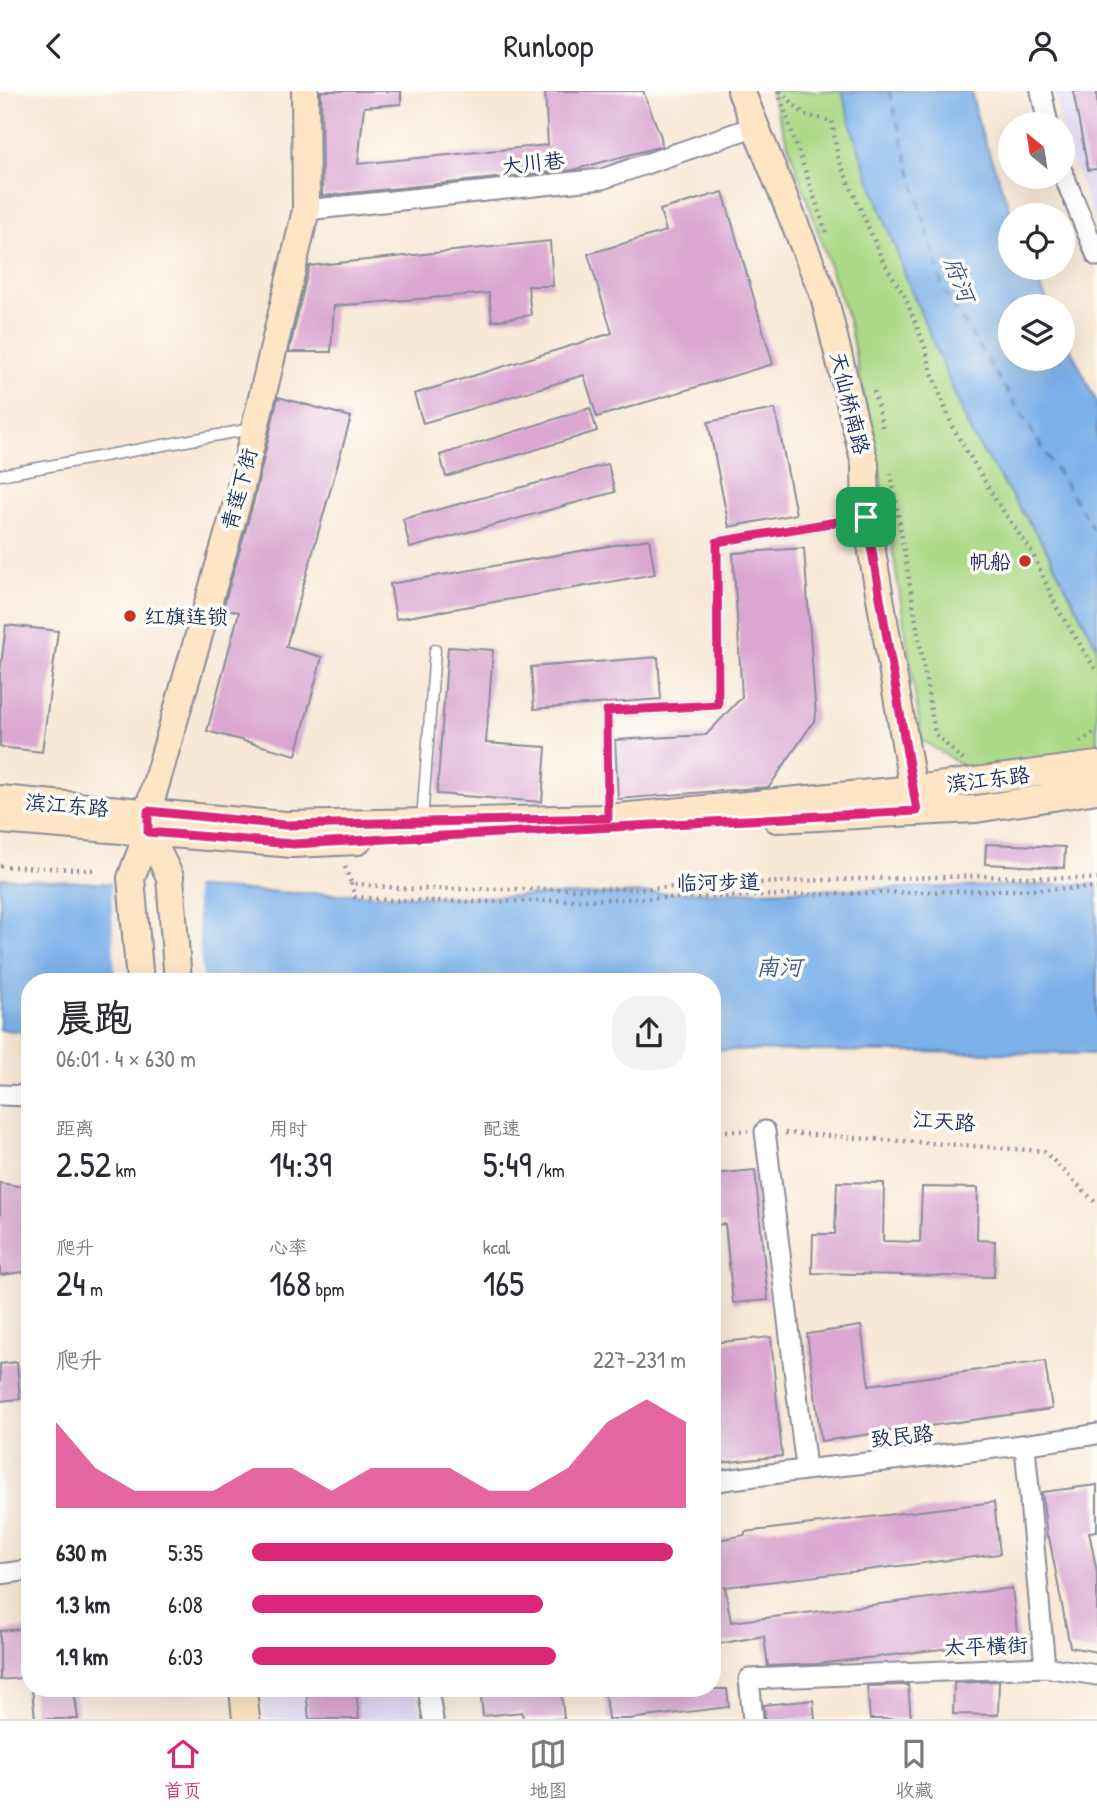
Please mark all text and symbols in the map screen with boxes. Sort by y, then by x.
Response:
text: Runloop [504,24,593,67]
icon: back [35,27,73,65]
icon: person [1024,27,1062,65]
north arrow [998,112,1074,189]
map controls [998,112,1075,371]
street label: 大川巷 [500,145,566,181]
button: locate [998,203,1075,280]
water label: 府河 [937,252,984,310]
button: layers [998,294,1075,371]
street label: 天仙桥南路 [823,349,877,457]
street label: 青莲下街 [214,445,264,533]
pin [836,487,896,547]
icon: arrive [847,498,885,536]
place label: 帆船 [969,547,1011,576]
marker: 帆船 [1017,553,1033,569]
place label: 红旗连锁 [144,602,228,631]
marker: 红旗连锁 [122,608,138,624]
street label: 滨江东路 [945,759,1031,799]
street label: 滨江东路 [24,787,110,823]
street label: 临河步道 [676,867,760,897]
water label: 南河 [756,951,806,982]
text: 晨跑 [56,991,132,1043]
button: share [612,996,686,1070]
text: 06:01 · 4 × 630 m [56,1043,196,1074]
street label: 江天路 [912,1104,976,1138]
text: 距离 [56,1115,94,1141]
text: 用时 [269,1115,307,1141]
text: 配速 [483,1115,521,1141]
text: 2.52 [56,1141,111,1188]
text: 14:39 [269,1141,332,1188]
text: 5:49 [483,1141,532,1188]
text: km [111,1157,136,1183]
text: /km [532,1157,565,1183]
text: 爬升 [56,1234,94,1260]
text: 心率 [269,1234,307,1260]
text: kcal [483,1234,510,1260]
text: 24 [56,1260,86,1307]
text: 168 [269,1260,311,1307]
text: 165 [483,1260,524,1307]
text: m [86,1276,103,1302]
text: bpm [311,1276,344,1302]
text: 爬升 [56,1344,102,1375]
text: 227–231 m [593,1344,686,1375]
street label: 致民路 [869,1418,935,1454]
text: 630 m [56,1537,107,1568]
text: 5:35 [168,1537,203,1568]
text: 1.3 km [56,1589,110,1620]
text: 6:08 [168,1589,203,1620]
street label: 太平横街 [944,1630,1028,1662]
text: 1.9 km [56,1641,108,1672]
text: 6:03 [168,1641,203,1672]
tab: 首页 [164,1735,202,1803]
tab: 地图 [529,1735,567,1803]
tab: 收藏 [895,1735,933,1803]

